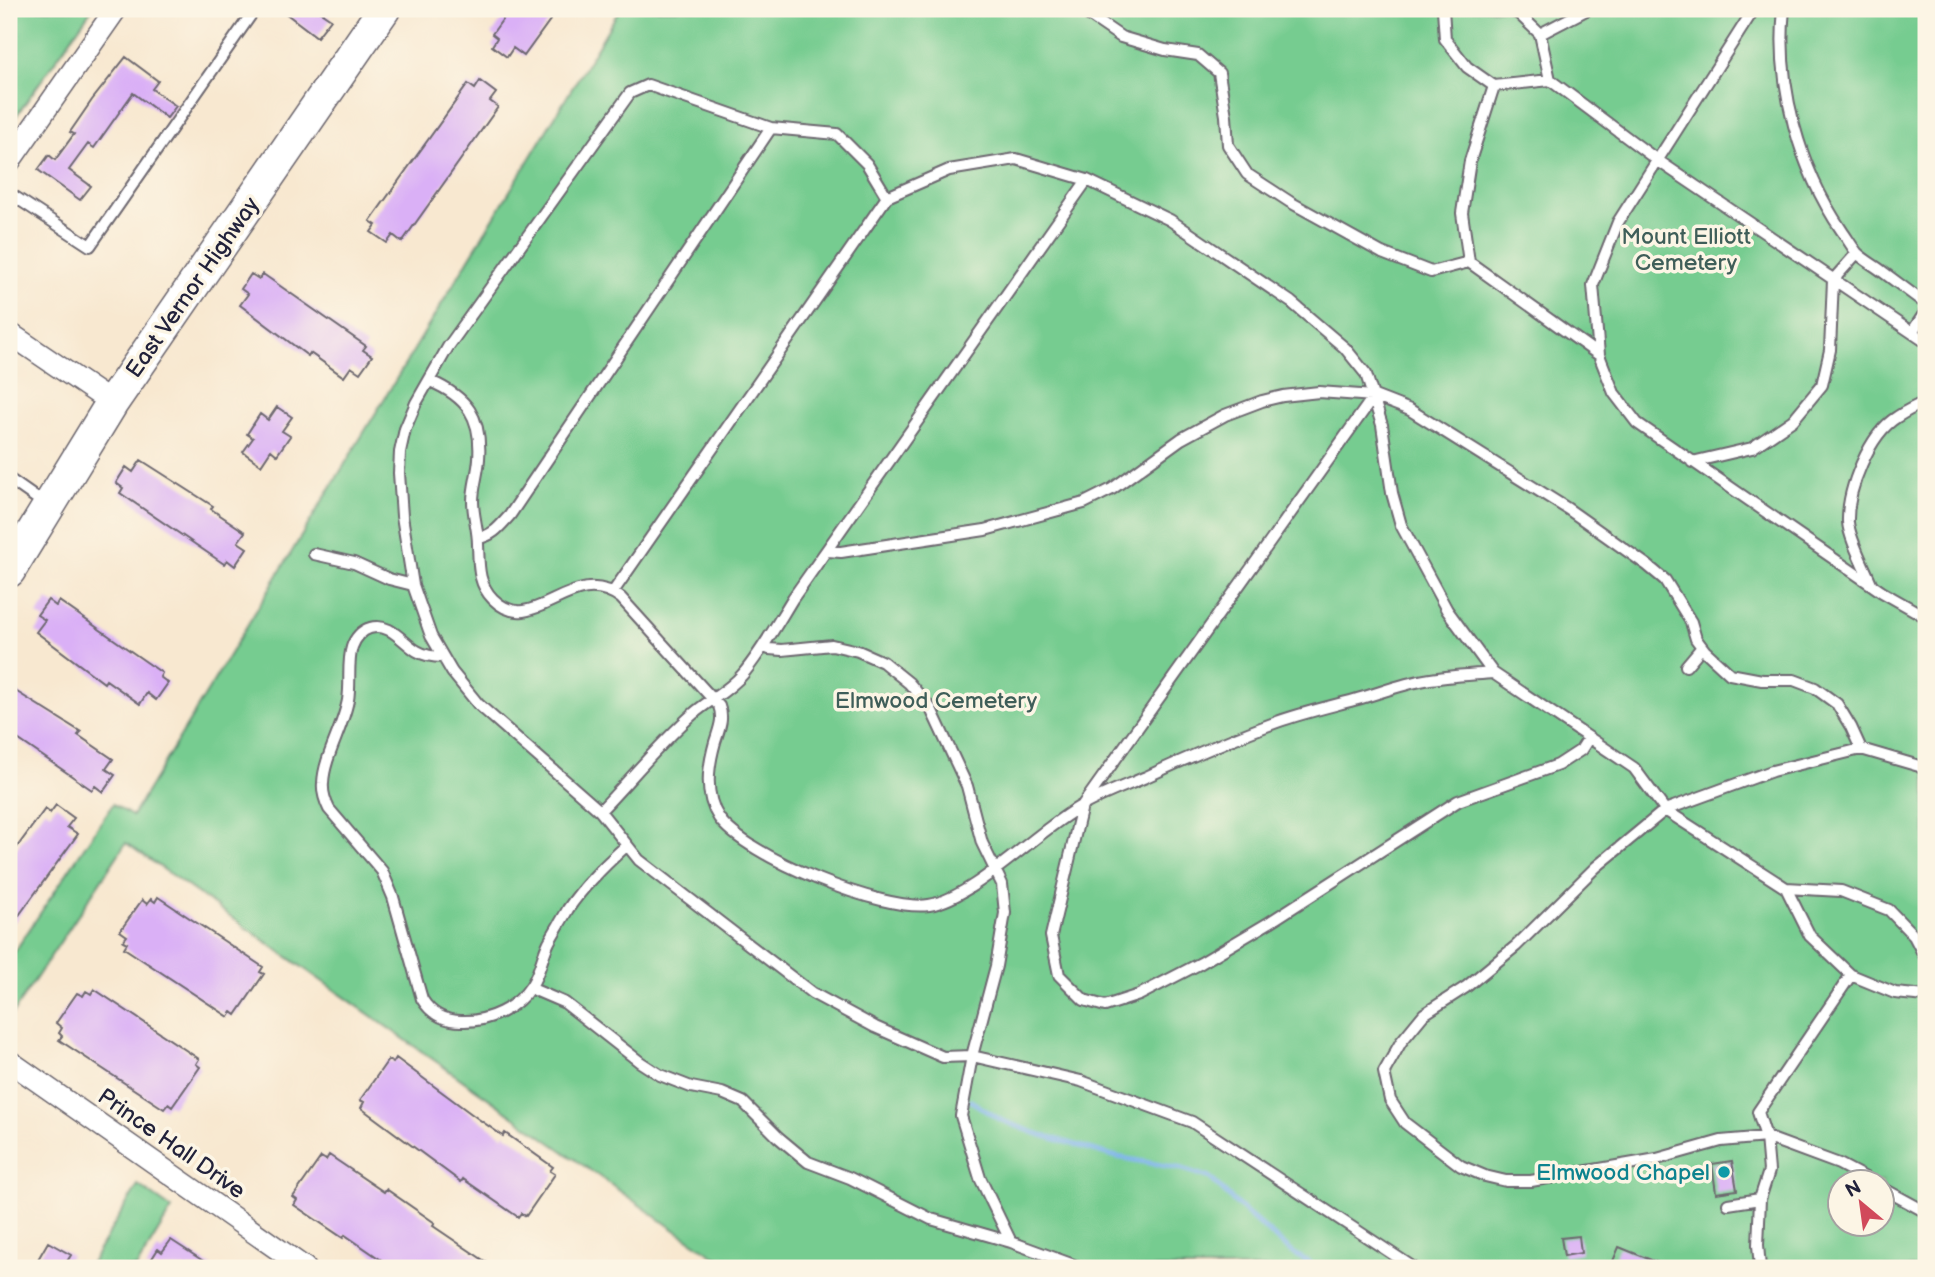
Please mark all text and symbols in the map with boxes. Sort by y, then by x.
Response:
street label: East Vernor Highway [120,192,266,383]
park label: Mount Elliott Cemetery [1621,223,1751,277]
park label: Elmwood Cemetery [835,687,1038,715]
street label: Prince Hall Drive [92,1083,251,1205]
place label: Elmwood Chapel [1536,1159,1710,1187]
marker: Elmwood Chapel [1716,1164,1732,1180]
north arrow [1826,1168,1896,1238]
text: N [1842,1176,1865,1203]

